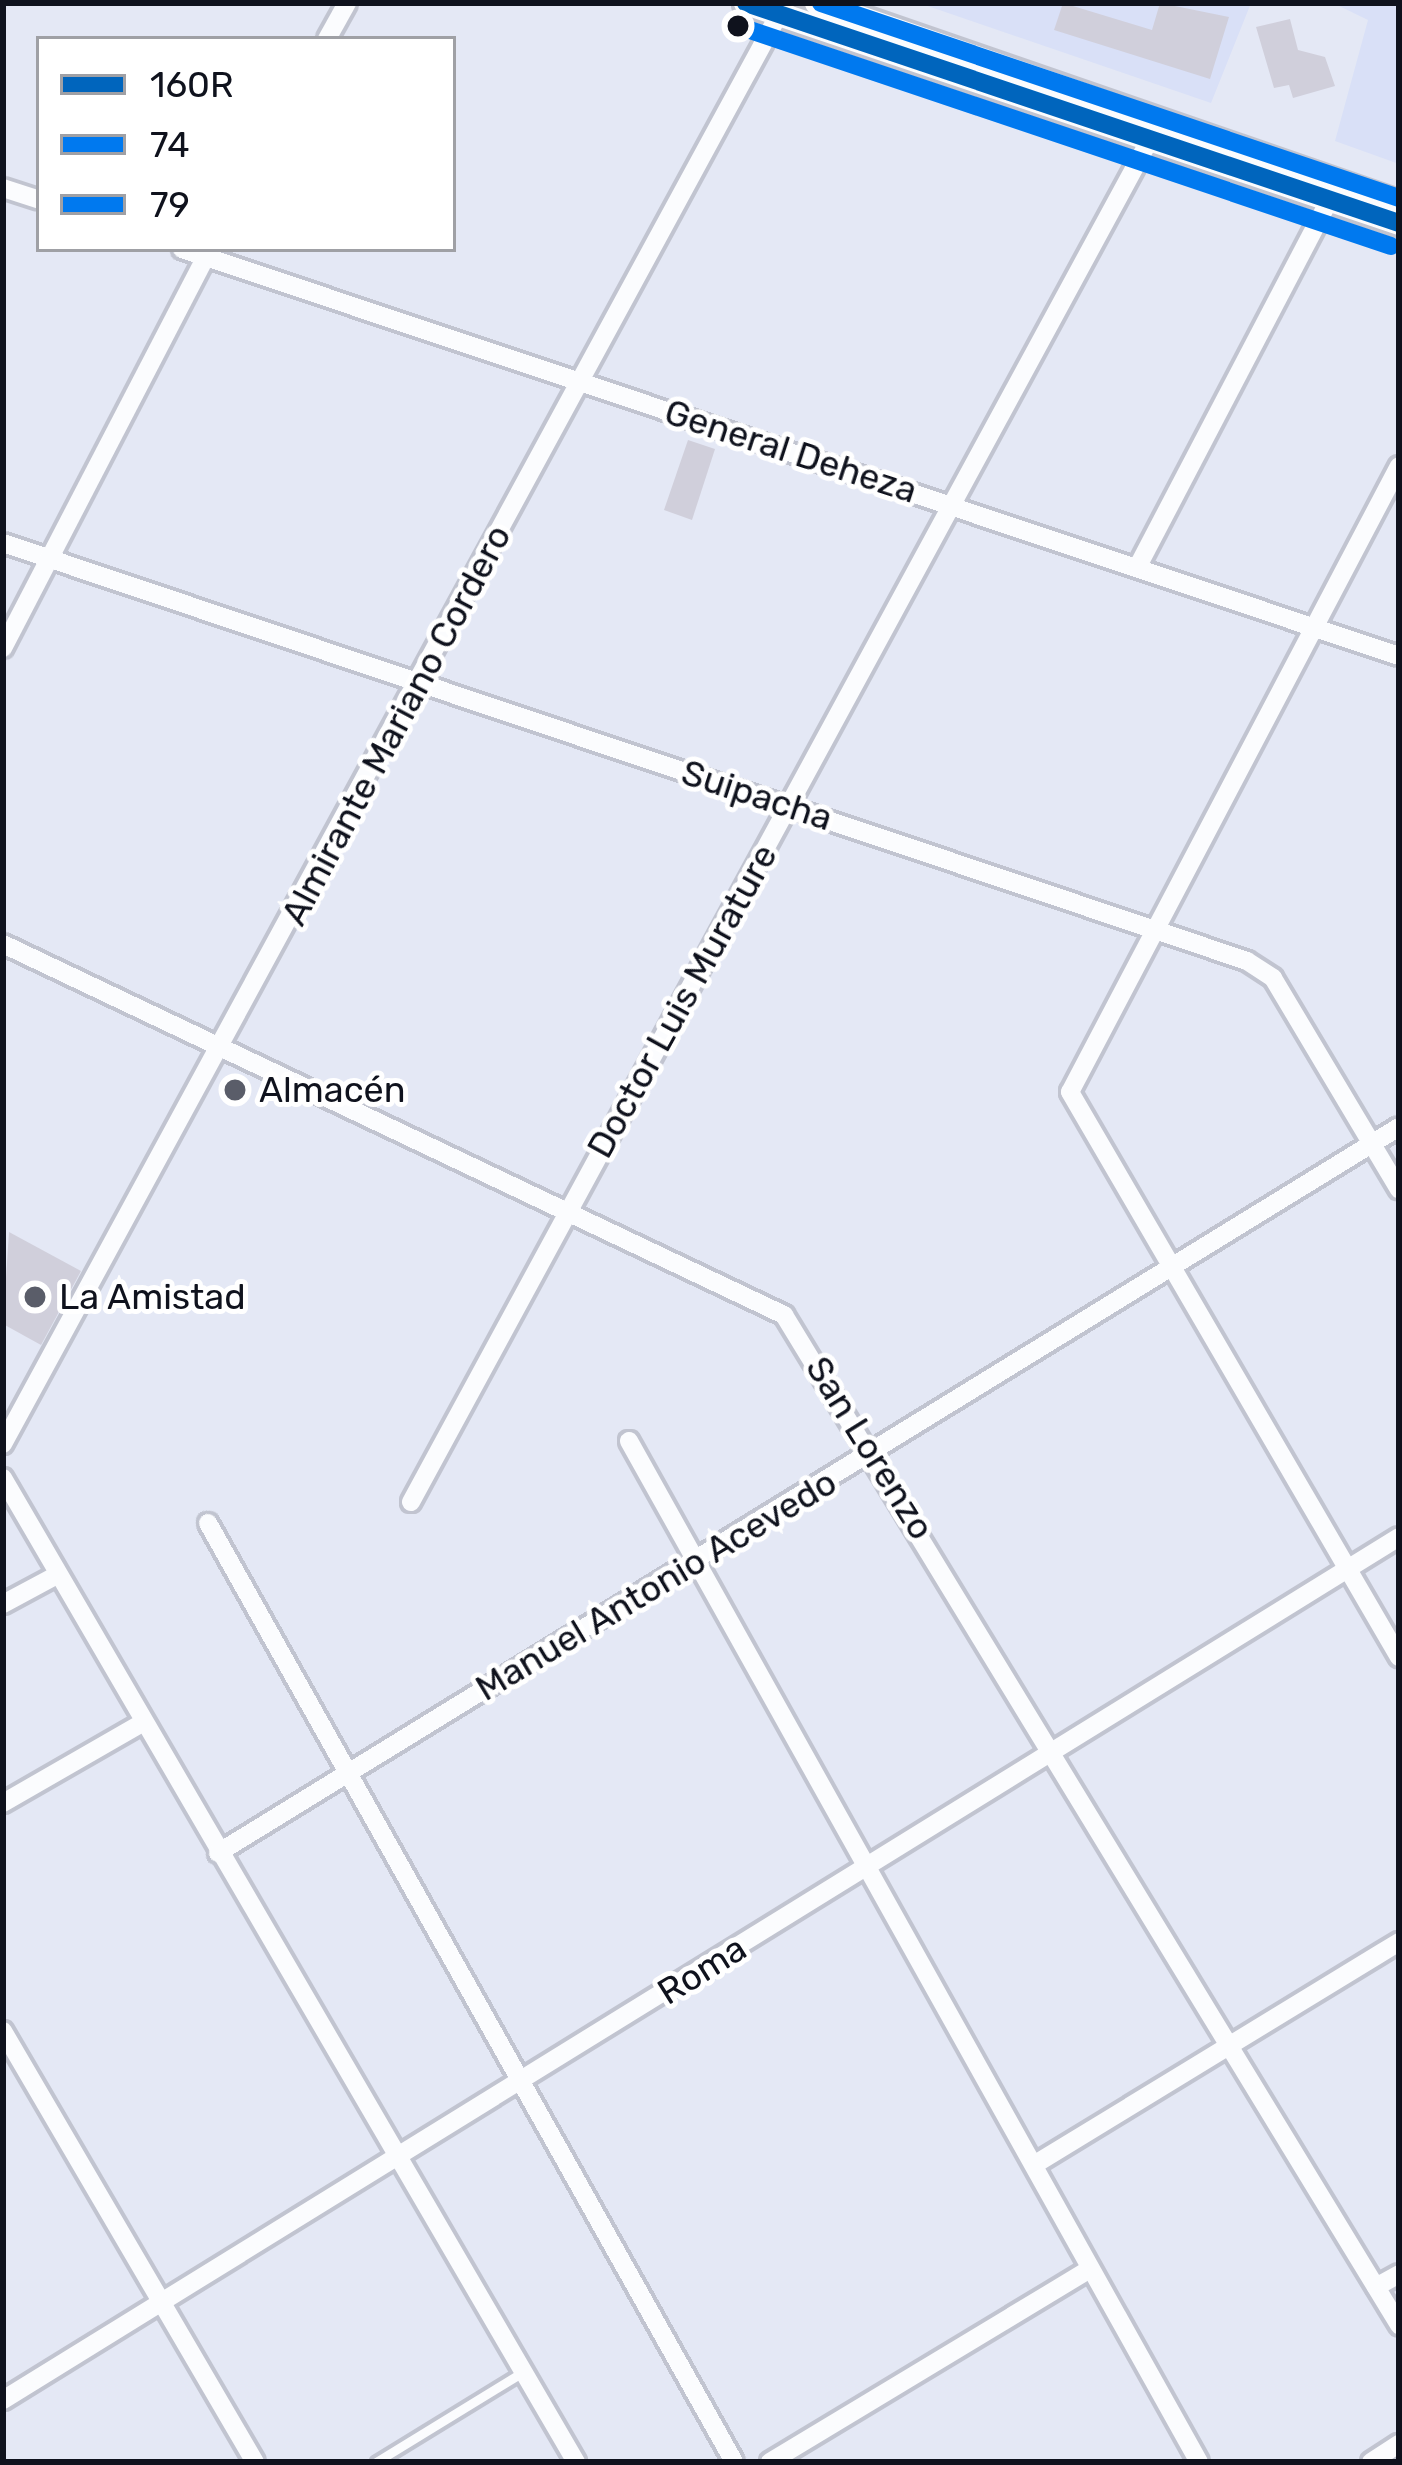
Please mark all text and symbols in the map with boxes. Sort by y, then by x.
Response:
unlabelled marker [727,15,749,37]
legend [36,36,456,252]
text: 160R [150,63,234,106]
text: 74 [150,123,190,166]
text: 79 [150,183,190,226]
street label: General Deheza [659,390,923,512]
street label: Almirante Mariano Cordero [272,518,520,932]
street label: Suipacha [676,750,838,840]
street label: Doctor Luis Murature [578,836,786,1166]
place label: Almacén [259,1068,406,1112]
marker: Almacén [222,1077,248,1103]
place label: La Amistad [59,1275,246,1319]
marker: La Amistad [22,1284,48,1310]
street label: San Lorenzo [797,1349,943,1547]
street label: Manuel Antonio Acevedo [467,1460,845,1710]
street label: Roma [650,1926,754,2014]

